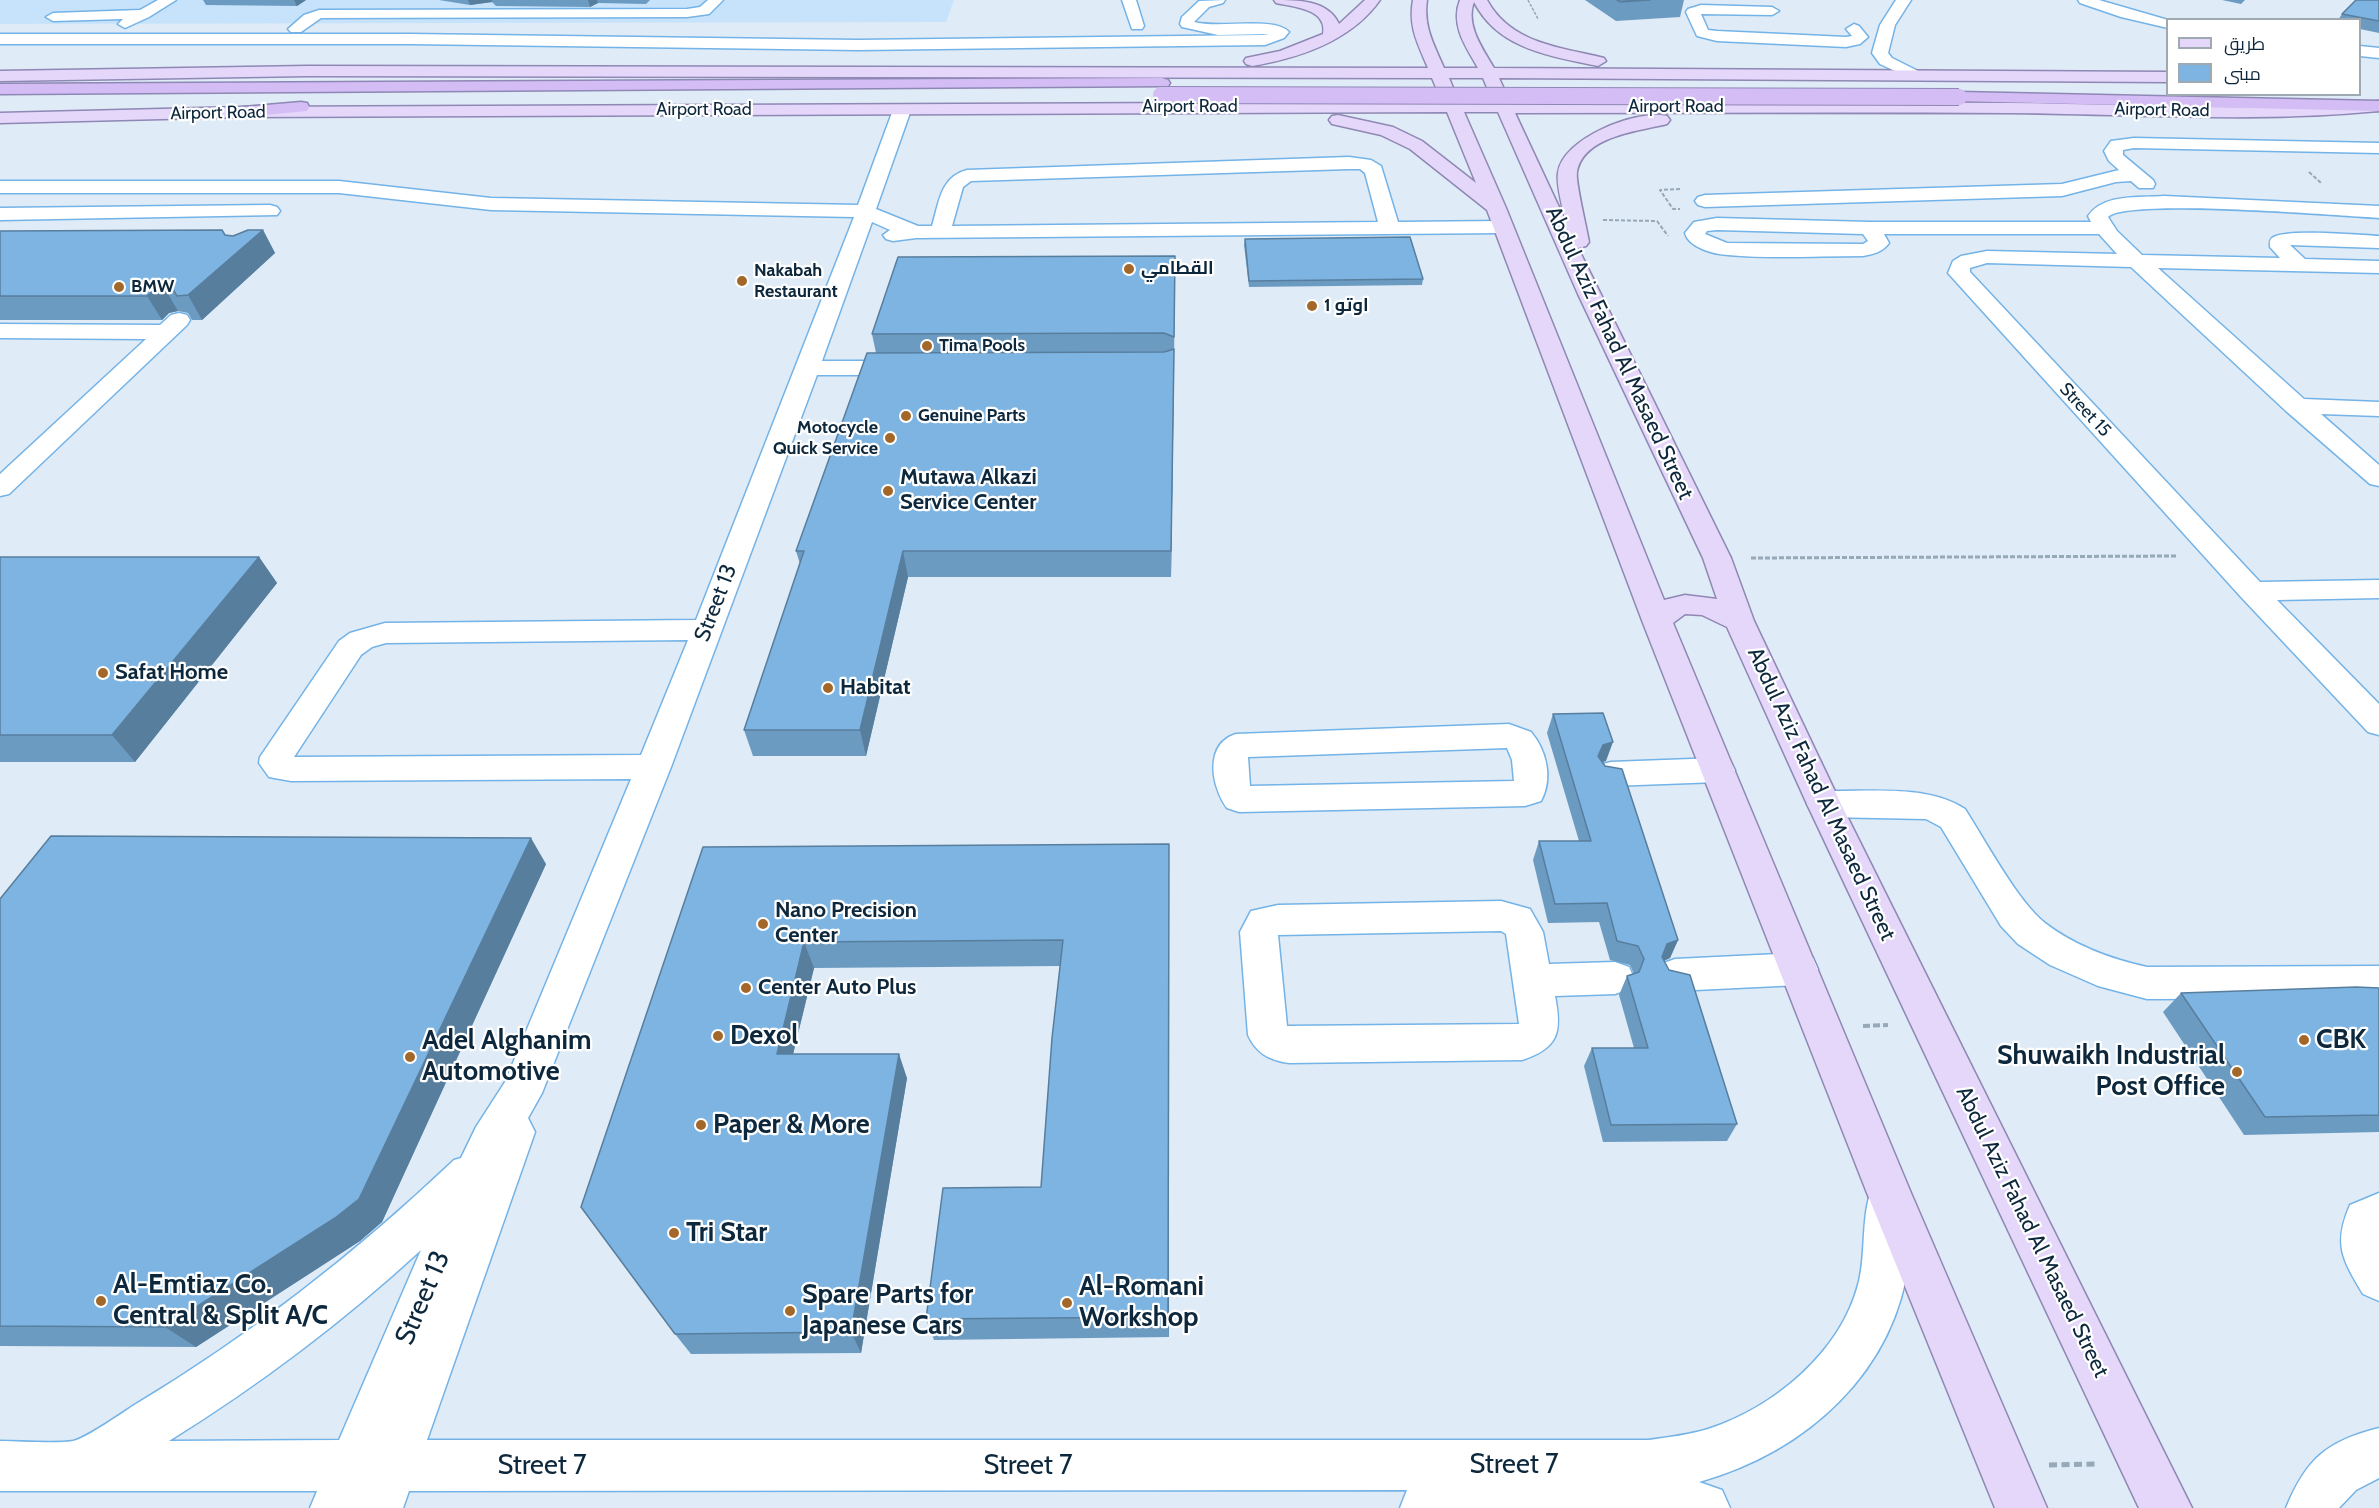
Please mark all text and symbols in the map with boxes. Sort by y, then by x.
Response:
legend [2166,18,2361,96]
text: طريق [2224,33,2265,55]
text: مبنى [2224,63,2261,85]
street label: Airport Road [1142,96,1238,118]
street label: Airport Road [1628,96,1724,118]
street label: Airport Road [2114,98,2210,122]
street label: Airport Road [656,99,752,121]
street label: Airport Road [170,101,266,125]
street label: Abdul Aziz Fahad Al Masaed Street [1539,202,1699,504]
place label: القطامي [1141,258,1214,280]
place label: Nakabah Restaurant [754,260,838,302]
marker: القطامي [1122,262,1136,276]
marker: Nakabah Restaurant [735,274,749,288]
place label: BMW [131,276,174,298]
marker: BMW [112,280,126,294]
place label: اوتو 1 [1324,295,1369,317]
marker: اوتو 1 [1305,299,1319,313]
place label: Tima Pools [939,335,1025,357]
marker: Tima Pools [920,339,934,353]
street label: Street 15 [2055,379,2115,441]
place label: Genuine Parts [918,405,1026,427]
marker: Genuine Parts [899,409,913,423]
place label: Motocycle Quick Service [773,417,878,460]
marker: Motocycle Quick Service [883,431,897,445]
place label: Mutawa Alkazi Service Center [900,465,1037,516]
marker: Mutawa Alkazi Service Center [881,484,895,498]
street label: Street 13 [689,561,743,645]
street label: Abdul Aziz Fahad Al Masaed Street [1741,643,1901,945]
place label: Safat Home [115,660,228,686]
marker: Safat Home [96,666,110,680]
place label: Habitat [840,675,911,701]
marker: Habitat [821,681,835,695]
place label: Nano Precision Center [775,898,917,950]
marker: Nano Precision Center [756,917,770,931]
place label: Center Auto Plus [758,975,916,1001]
marker: Center Auto Plus [739,981,753,995]
place label: Dexol [730,1020,798,1052]
place label: CBK [2316,1024,2366,1056]
place label: Adel Alghanim Automotive [422,1025,591,1088]
marker: Dexol [711,1029,725,1043]
marker: CBK [2297,1033,2311,1047]
place label: Shuwaikh Industrial Post Office [1997,1040,2225,1103]
marker: Adel Alghanim Automotive [403,1050,417,1064]
marker: Shuwaikh Industrial Post Office [2230,1065,2244,1079]
street label: Abdul Aziz Fahad Al Masaed Street [1950,1082,2114,1382]
place label: Paper & More [713,1109,870,1141]
marker: Paper & More [694,1118,708,1132]
place label: Tri Star [686,1217,767,1249]
marker: Tri Star [667,1226,681,1240]
street label: Street 13 [389,1246,457,1350]
place label: Al-Emtiaz Co. Central & Split A/C [113,1269,328,1332]
place label: Al-Romani Workshop [1079,1271,1204,1334]
place label: Spare Parts for Japanese Cars [802,1279,973,1342]
marker: Al-Emtiaz Co. Central & Split A/C [94,1294,108,1308]
marker: Al-Romani Workshop [1060,1296,1074,1310]
marker: Spare Parts for Japanese Cars [783,1304,797,1318]
street label: Street 7 [1469,1449,1559,1481]
street label: Street 7 [497,1450,587,1482]
street label: Street 7 [983,1450,1073,1482]

